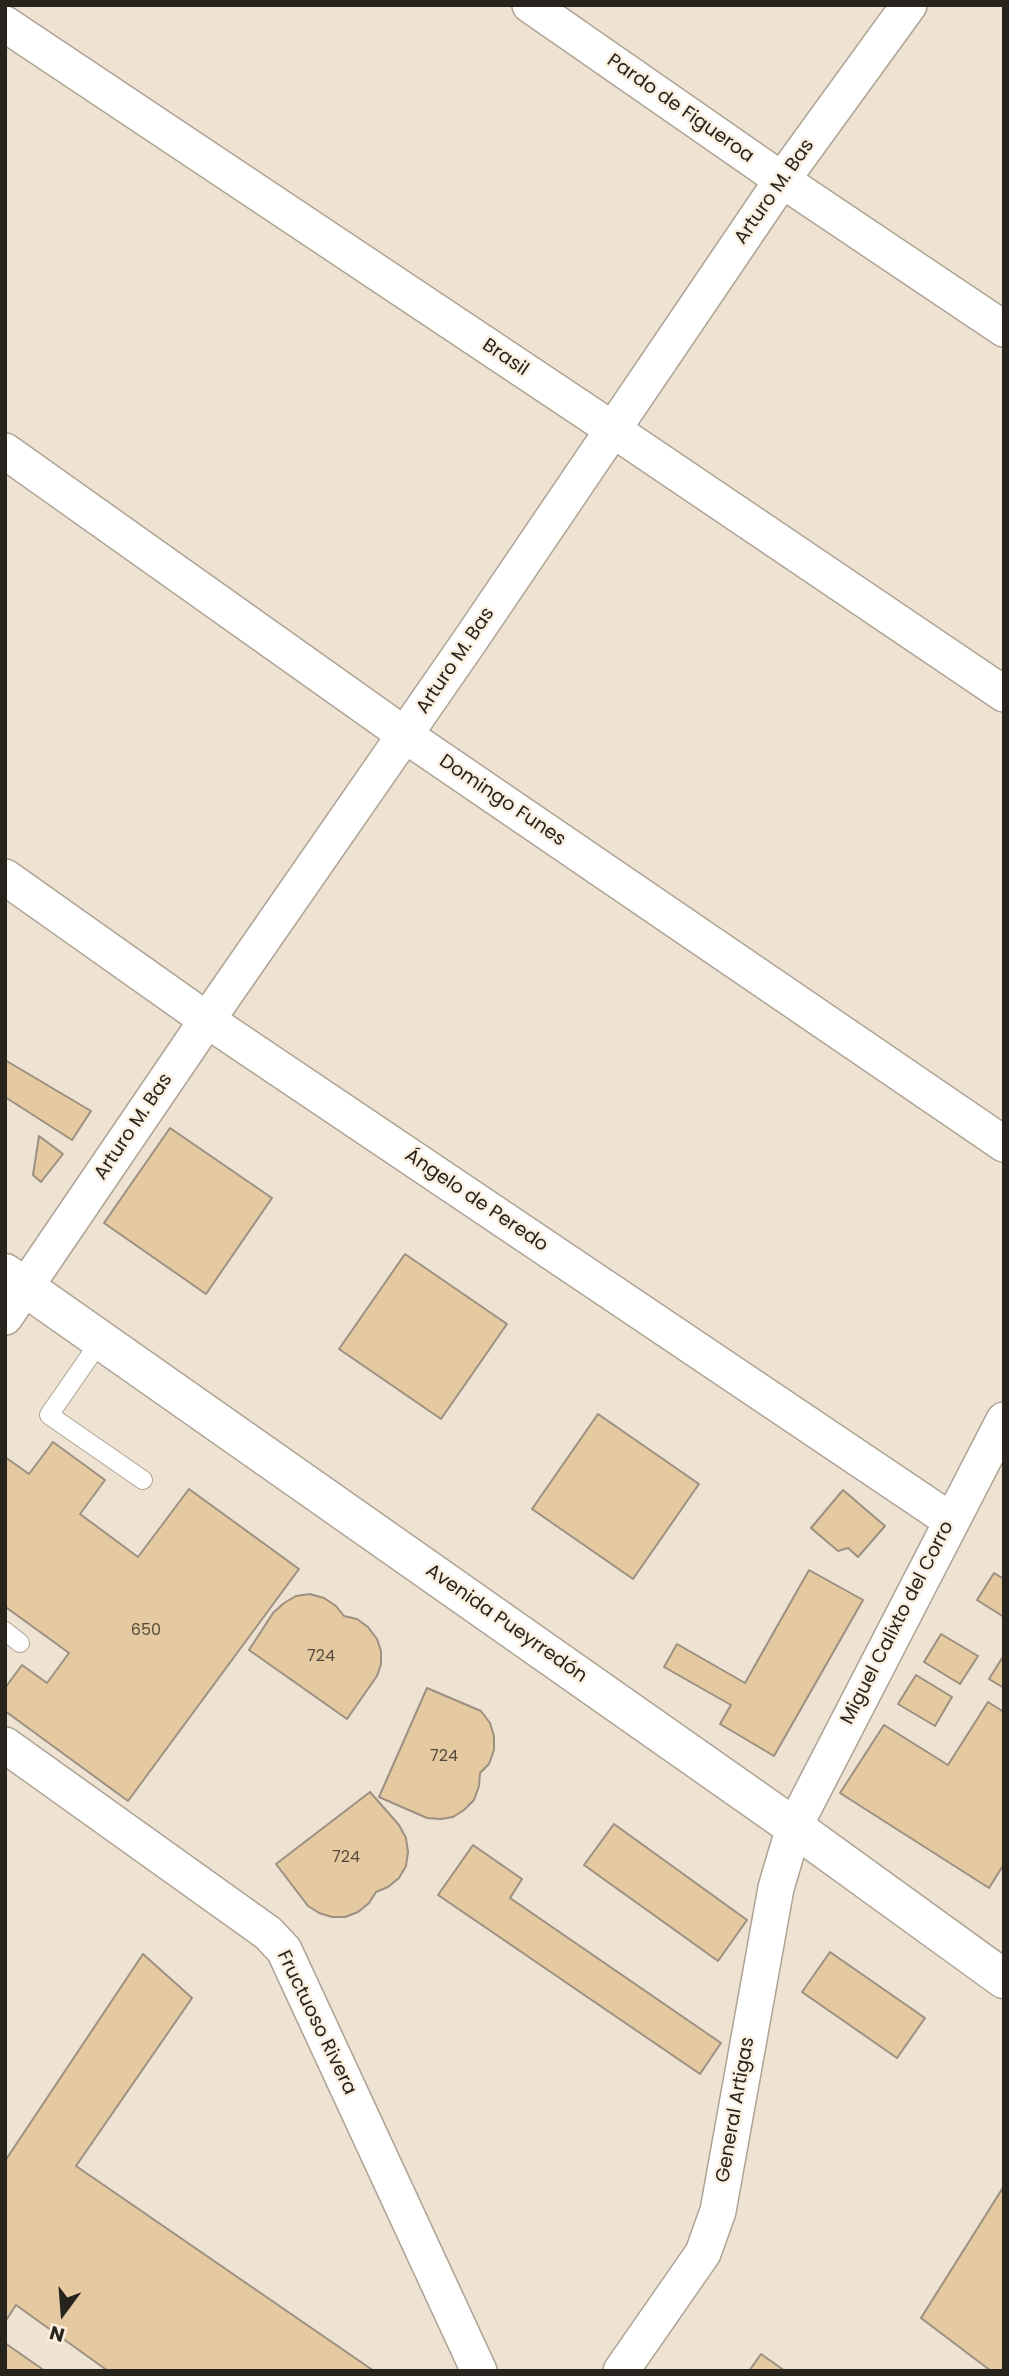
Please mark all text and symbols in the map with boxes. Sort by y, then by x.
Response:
street label: Pardo de Figueroa [602,50,758,168]
street label: Arturo M. Bas [730,135,820,249]
street label: Brasil [478,334,532,382]
street label: Arturo M. Bas [412,604,500,718]
street label: Domingo Funes [434,750,570,852]
street label: Arturo M. Bas [90,1070,178,1184]
street label: Ángelo de Peredo [400,1145,552,1257]
street label: Miguel Calixto del Corro [837,1517,959,1729]
street label: Avenida Pueyrredón [421,1560,591,1688]
house number: 650 [131,1621,161,1641]
house number: 724 [307,1647,335,1667]
house number: 724 [430,1747,458,1767]
house number: 724 [332,1848,360,1868]
street label: Fructuoso Rivera [271,1947,361,2099]
street label: General Artigas [712,2036,760,2184]
north arrow [28,2278,98,2348]
text: N [46,2319,68,2349]

